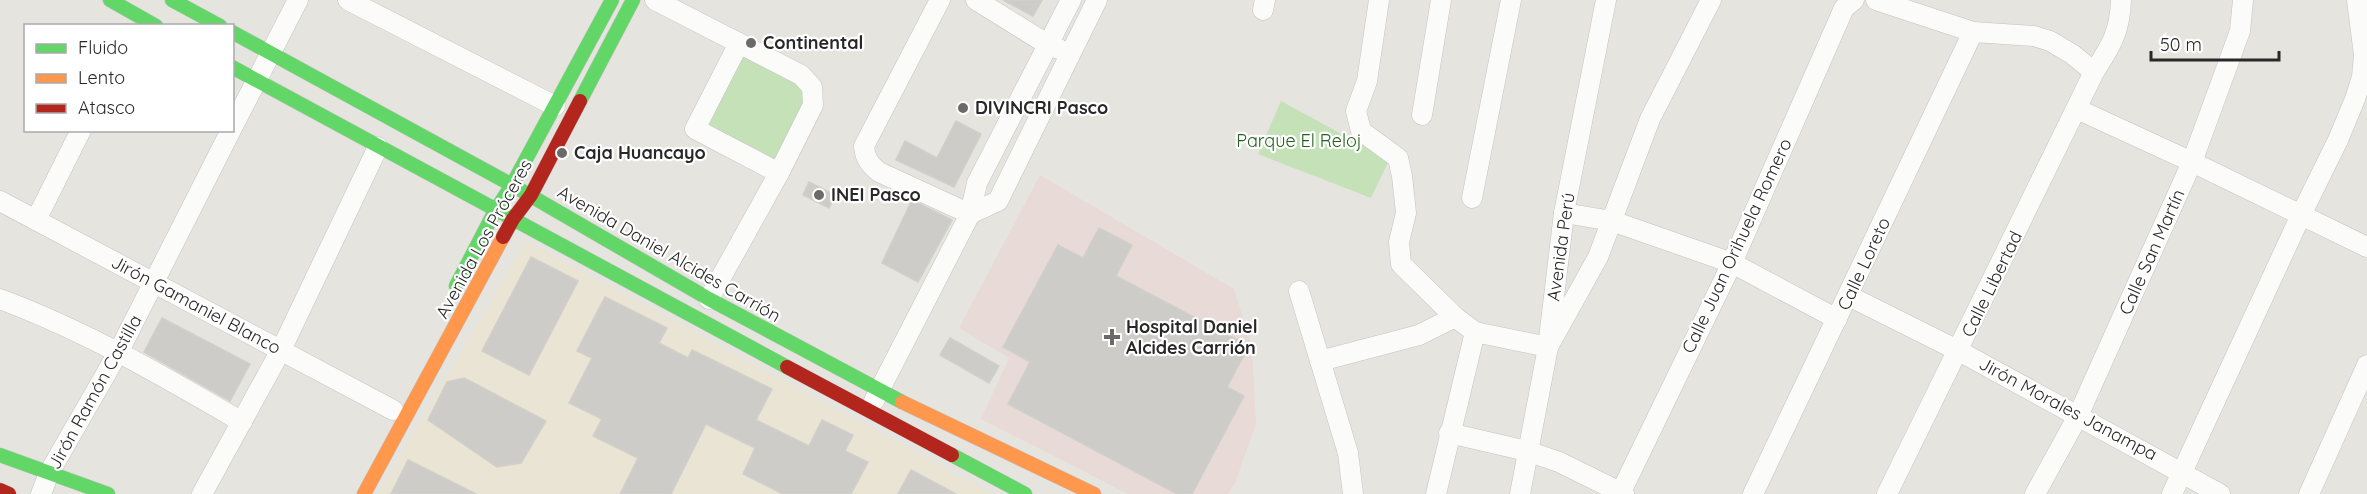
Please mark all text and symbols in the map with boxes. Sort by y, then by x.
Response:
legend [24,24,234,132]
scale bar [2151,24,2278,62]
place label: Continental [763,31,863,54]
text: 50 m [2160,33,2202,56]
text: Fluido [78,36,128,59]
marker: Continental [744,36,758,50]
text: Lento [78,66,125,89]
text: Atasco [78,96,135,119]
place label: DIVINCRI Pasco [975,96,1108,119]
marker: DIVINCRI Pasco [956,101,970,115]
park label: Parque El Reloj [1236,129,1362,152]
street label: Calle Juan Orihuela Romero [1677,135,1797,357]
place label: Caja Huancayo [574,141,706,164]
marker: Caja Huancayo [555,146,569,160]
street label: Avenida Los Próceres [430,155,537,322]
street label: Avenida Daniel Alcides Carrión [554,180,785,327]
place label: INEI Pasco [831,183,921,206]
street label: Calle San Martín [2114,185,2190,318]
marker: INEI Pasco [812,188,826,202]
street label: Avenida Perú [1541,191,1580,303]
street label: Calle Loreto [1832,214,1895,314]
street label: Calle Libertad [1956,227,2027,341]
street label: Jirón Gamaniel Blanco [107,250,285,359]
street label: Jirón Ramón Castilla [43,310,147,473]
place label: Hospital Daniel Alcides Carrión [1126,315,1258,359]
marker: Hospital Daniel Alcides Carrión [1103,328,1121,346]
street label: Jirón Morales Janampa [1975,352,2161,465]

